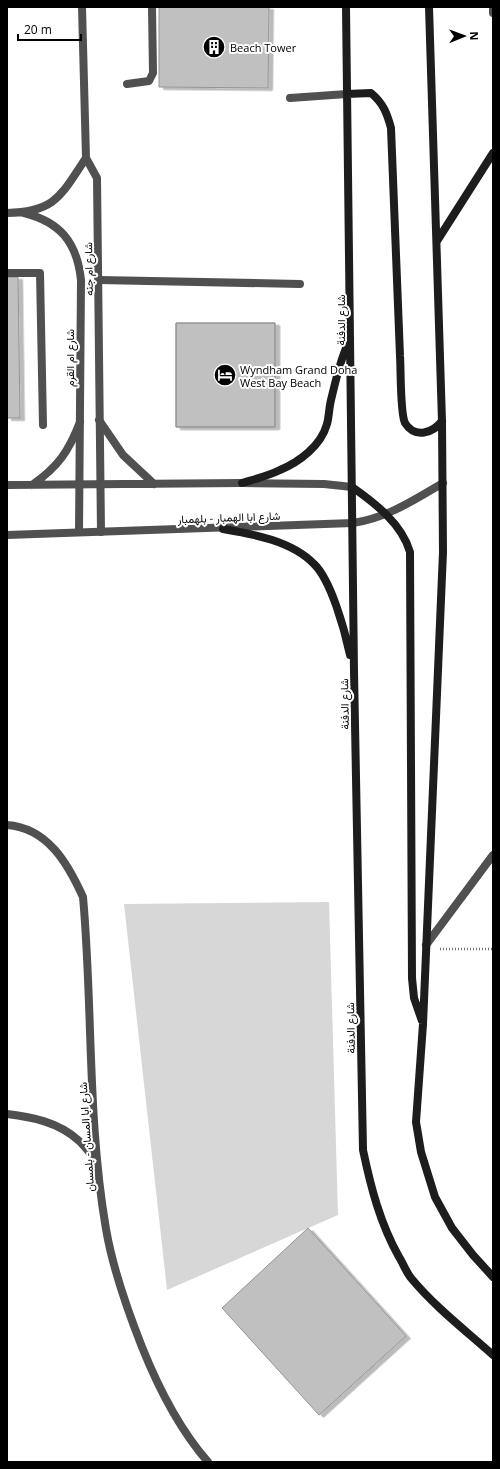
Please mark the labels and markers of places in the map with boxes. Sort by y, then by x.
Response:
building icon: Beach Tower [201,34,227,60]
place label: Beach Tower [230,40,297,55]
hotel icon: Wyndham Grand Doha West Bay Beach [212,362,238,388]
place label: Wyndham Grand Doha West Bay Beach [240,362,357,390]

